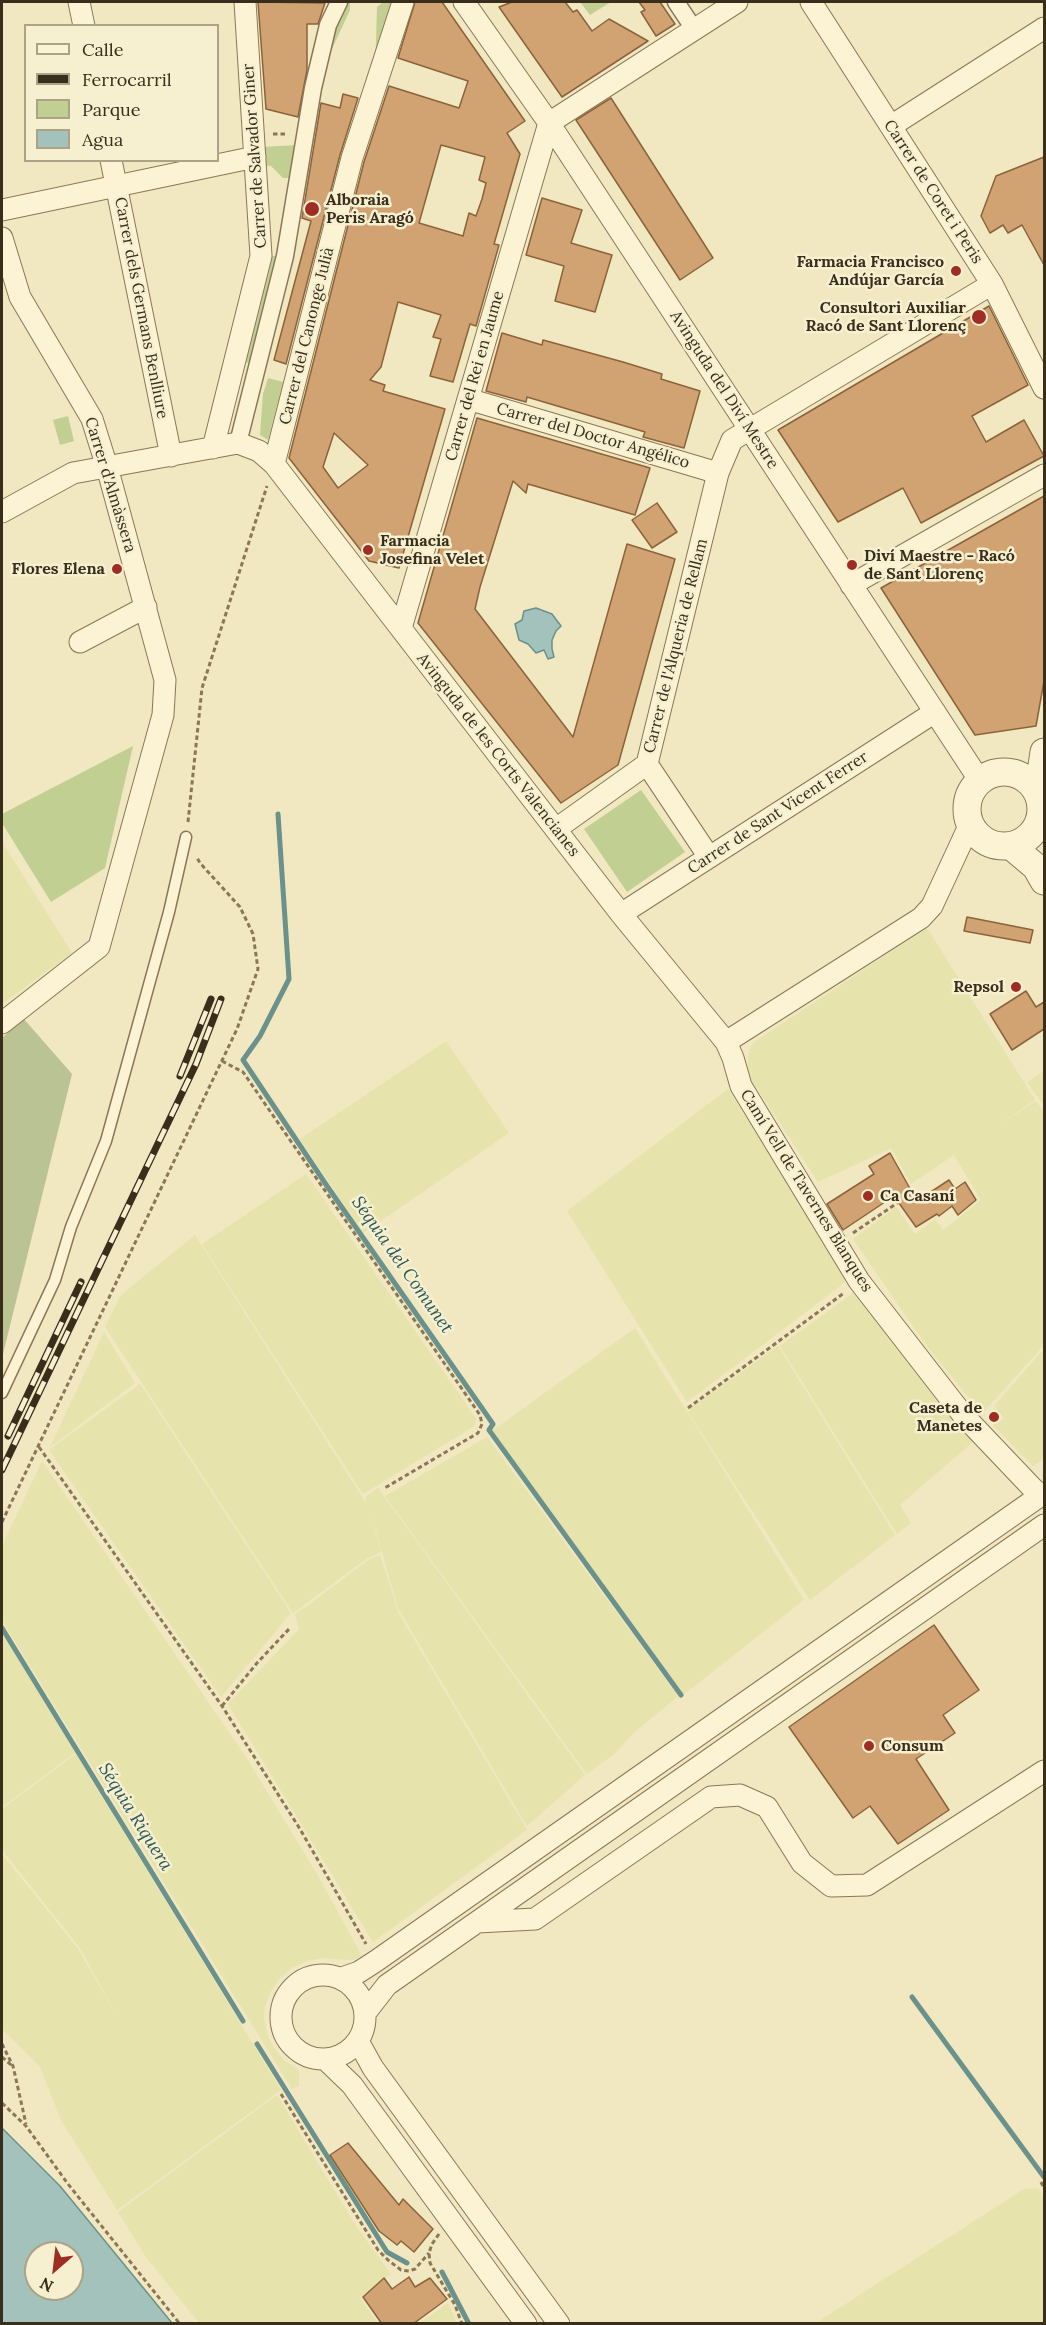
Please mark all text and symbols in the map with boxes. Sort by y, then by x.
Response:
legend [24,24,219,162]
text: Calle [82,38,123,61]
street label: Carrer de Salvador Giner [239,63,271,249]
text: Ferrocarril [82,68,172,91]
text: Parque [82,98,141,121]
street label: Carrer de Coret i Peris [879,117,987,267]
text: Agua [82,128,123,151]
place label: Alboraia Peris Aragó [326,190,414,228]
street label: Carrer dels Germans Benlliure [110,196,172,420]
marker: Alboraia Peris Aragó [303,200,321,218]
street label: Carrer del Canonge Julià [276,245,338,427]
place label: Farmacia Francisco Andújar García [797,252,944,290]
marker: Farmacia Francisco Andújar García [949,264,963,278]
street label: Carrer del Rei en Jaume [442,289,508,463]
place label: Consultori Auxiliar Racó de Sant Llorenç [805,298,966,336]
street label: Avinguda del Diví Mestre [666,307,782,473]
marker: Consultori Auxiliar Racó de Sant Llorenç [970,308,988,326]
street label: Carrer del Doctor Angélico [494,399,692,473]
street label: Carrer d'Almàssera [80,415,140,555]
place label: Farmacia Josefina Velet [380,531,485,569]
street label: Carrer de l'Alqueria de Rellam [640,537,712,755]
marker: Farmacia Josefina Velet [361,543,375,557]
place label: Diví Maestre - Racó de Sant Llorenç [864,546,1015,584]
marker: Diví Maestre - Racó de Sant Llorenç [845,558,859,572]
place label: Flores Elena [11,559,105,579]
marker: Flores Elena [110,562,124,576]
street label: Avinguda de les Corts Valencianes [413,649,583,861]
street label: Carrer de Sant Vicent Ferrer [684,747,872,879]
place label: Repsol [953,977,1004,997]
marker: Repsol [1009,980,1023,994]
street label: Camí Vell de Tavernes Blanques [736,1086,876,1296]
place label: Ca Casaní [880,1186,955,1206]
marker: Ca Casaní [861,1189,875,1203]
water label: Séquia del Comunet [347,1192,457,1338]
place label: Caseta de Manetes [909,1398,982,1436]
marker: Caseta de Manetes [987,1410,1001,1424]
place label: Consum [881,1736,944,1756]
marker: Consum [862,1739,876,1753]
water label: Séquia Riquera [93,1759,177,1875]
north arrow [24,2241,84,2301]
text: N [36,2273,57,2297]

